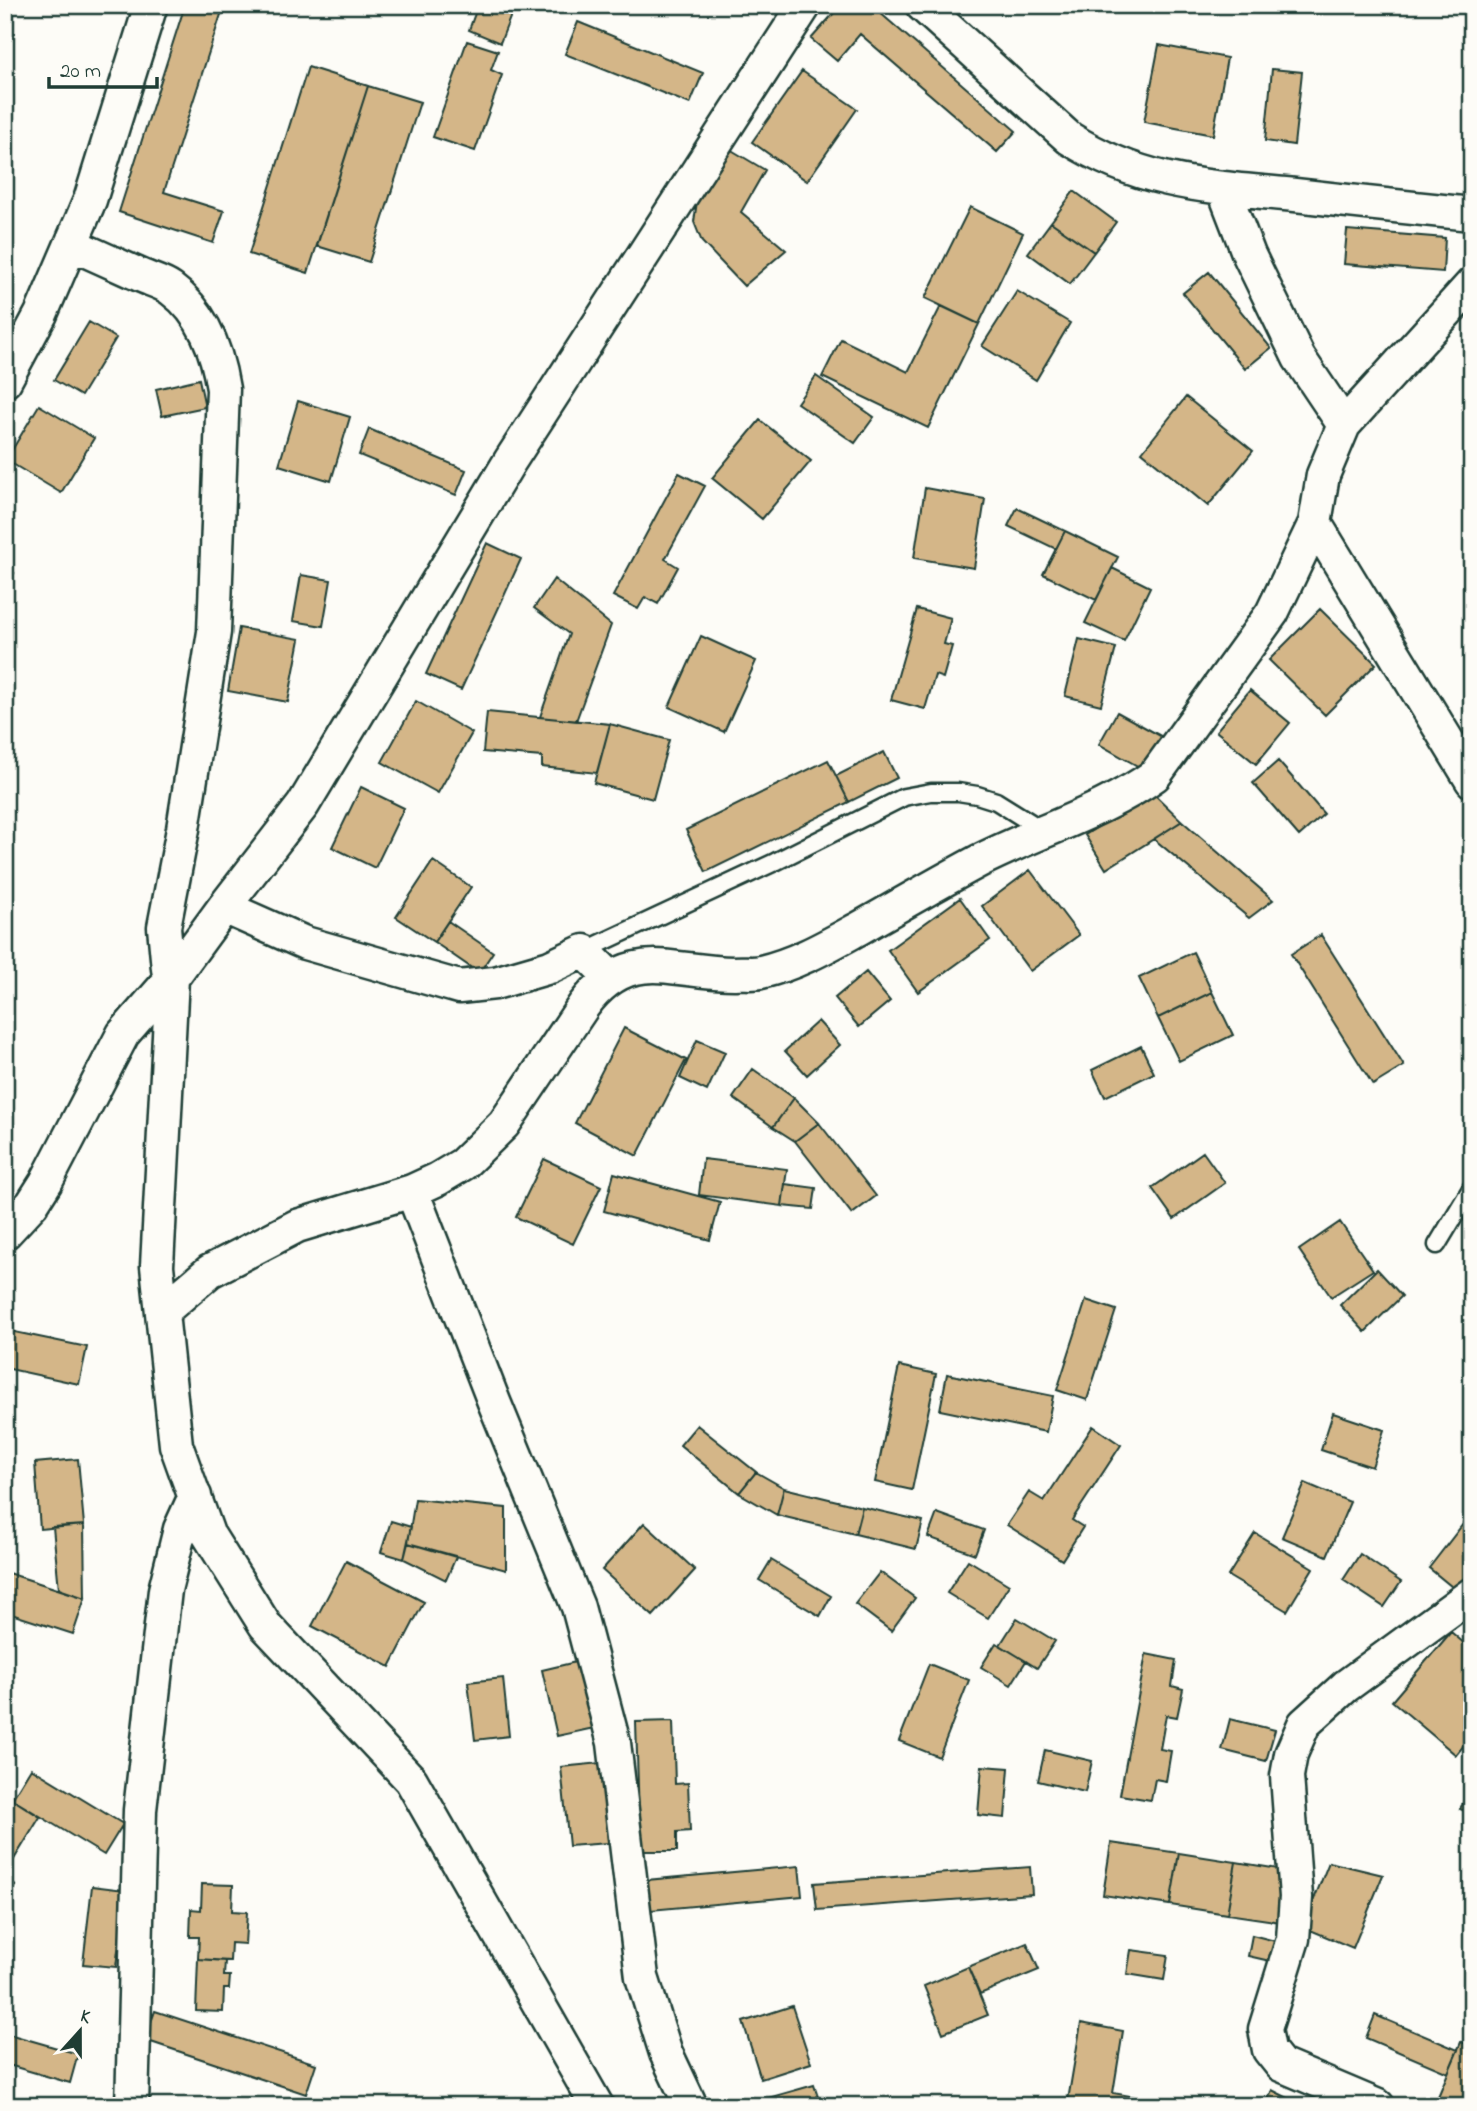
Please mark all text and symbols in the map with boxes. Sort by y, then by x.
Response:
scale bar [49,46,158,90]
text: 20 m [60,57,101,87]
north arrow [46,1996,116,2066]
text: K [76,2003,95,2032]

